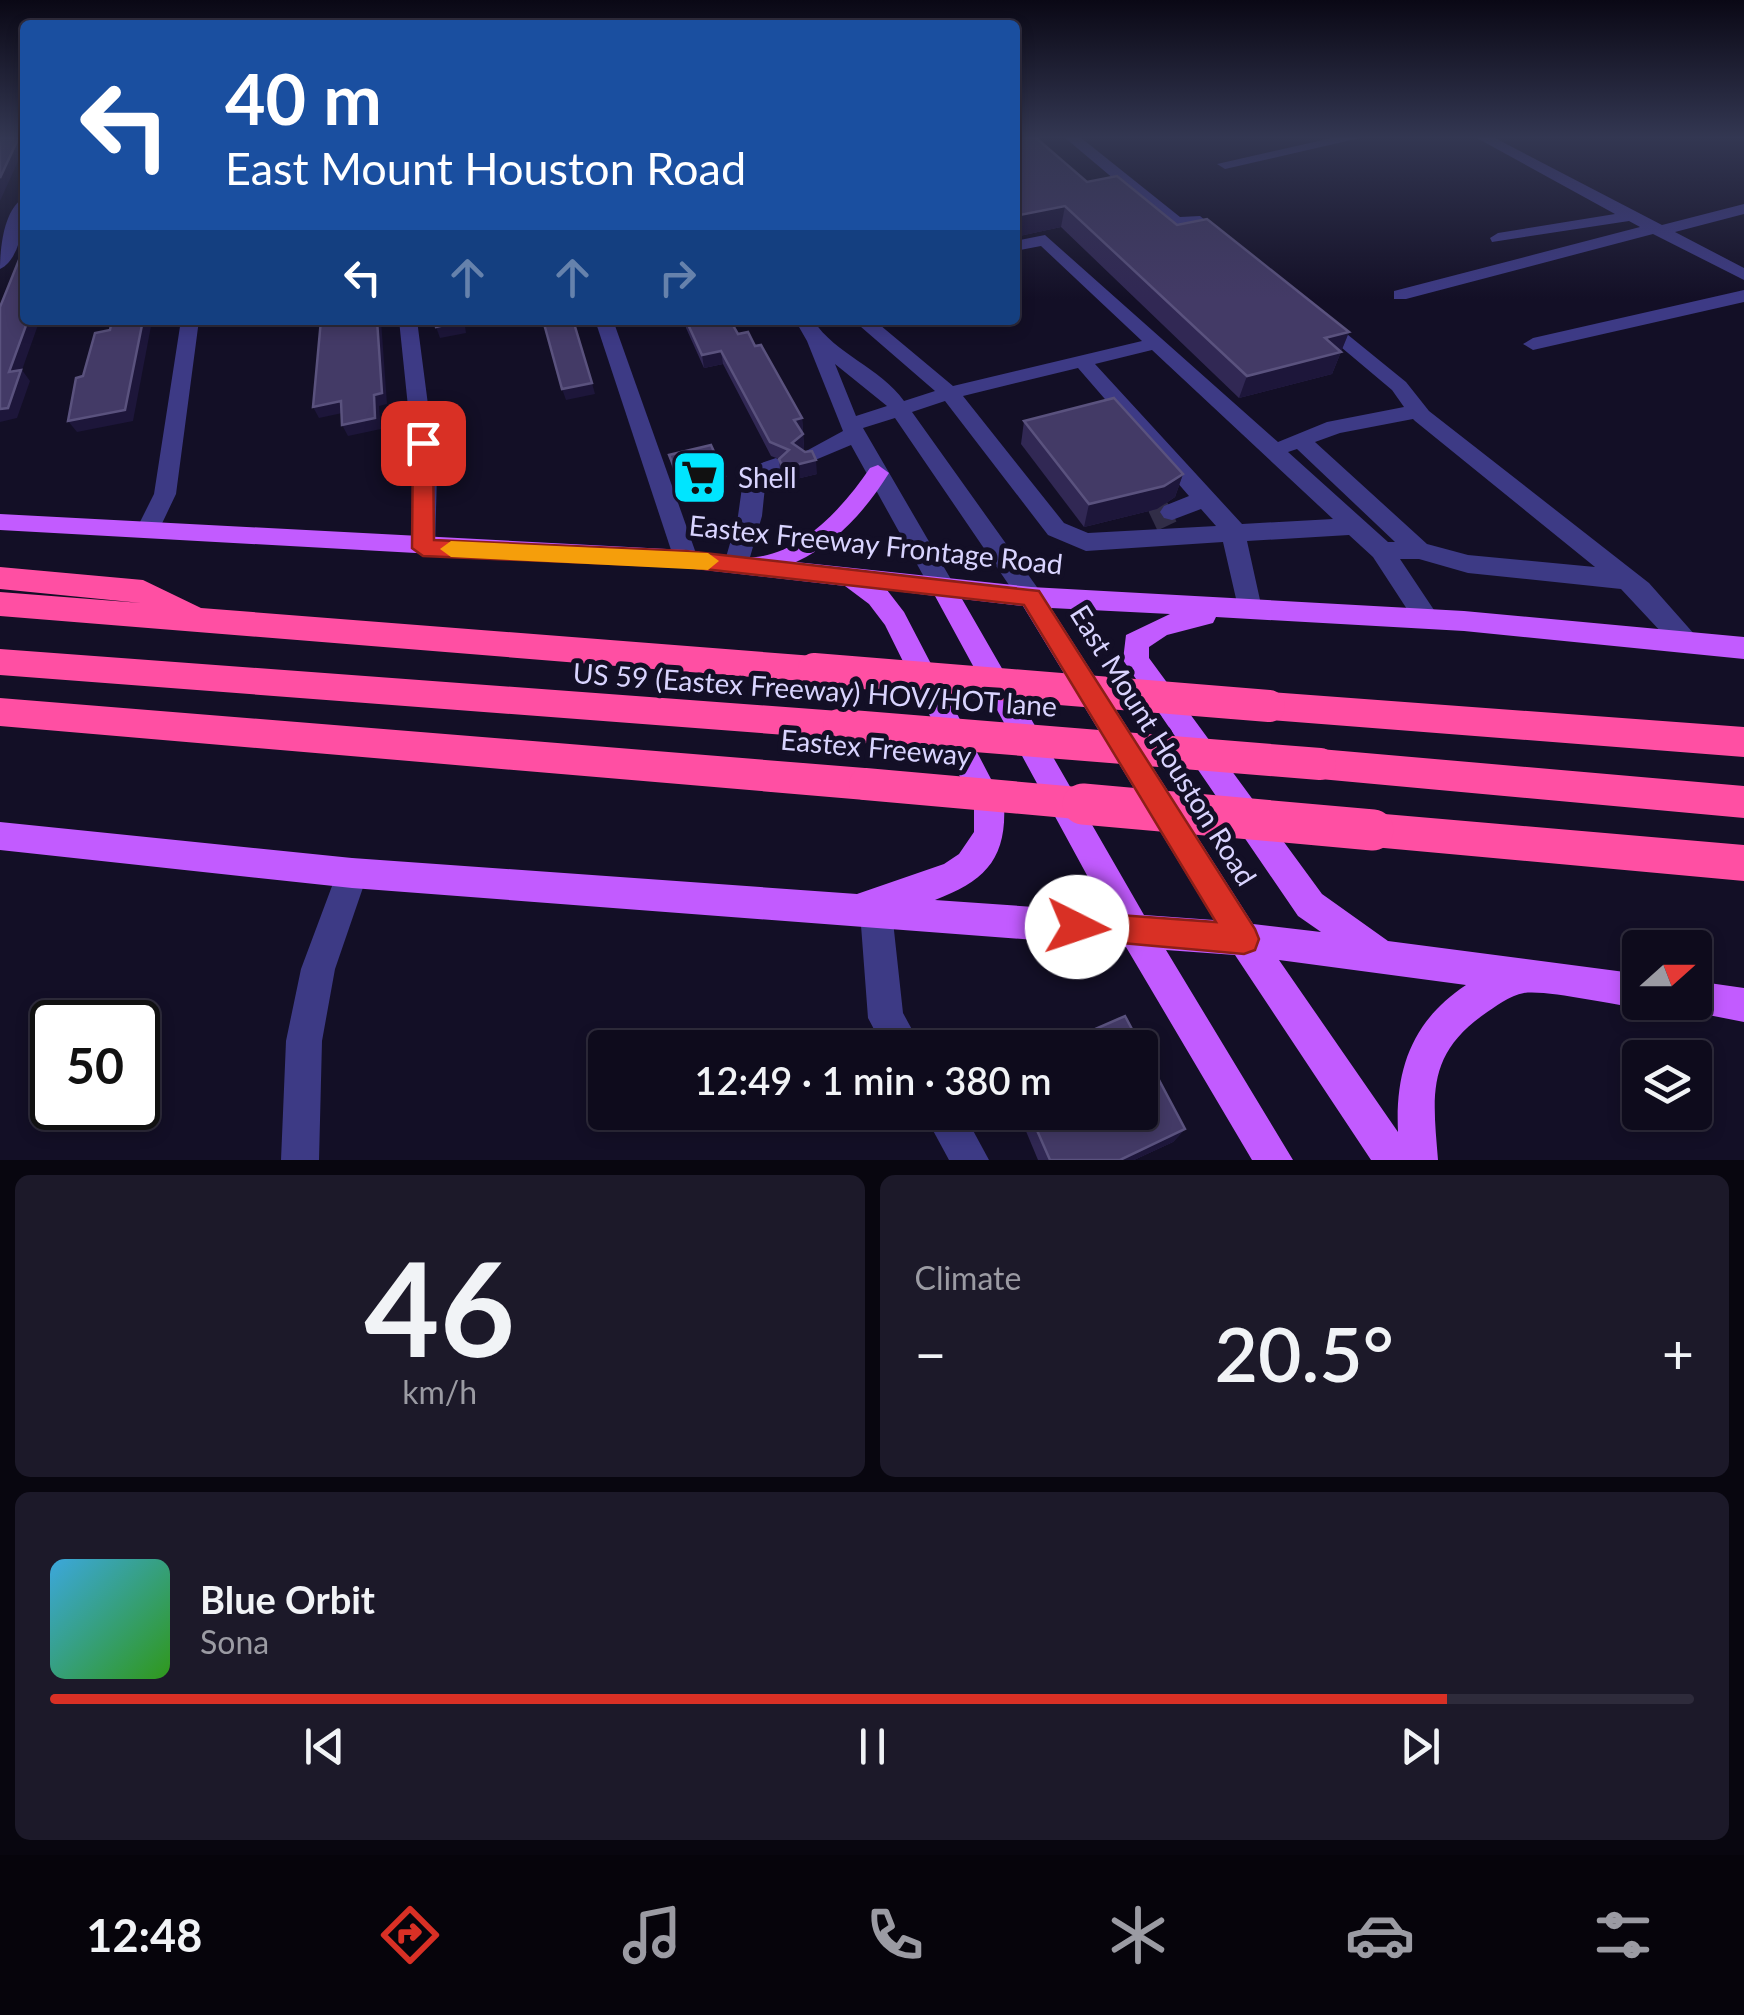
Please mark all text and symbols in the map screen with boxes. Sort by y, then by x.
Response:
text: 40 m [225,56,382,140]
icon: left [60,60,190,190]
text: East Mount Houston Road [225,141,746,195]
icon: left [335,250,390,305]
icon: ahead [440,250,495,305]
icon: ahead [545,250,600,305]
icon: right [650,250,705,305]
pin [381,401,466,486]
icon: arrive [396,416,451,471]
supermarket icon: Shell [669,447,729,507]
place label: Shell [738,460,797,494]
street label: Eastex Freeway Frontage Road [687,507,1065,581]
street label: East Mount Houston Road [1064,599,1264,891]
street label: US 59 (Eastex Freeway) HOV/HOT lane [572,655,1058,723]
street label: Eastex Freeway [779,722,973,772]
position arrow [1025,875,1129,979]
north arrow [1622,930,1712,1020]
map controls [1622,930,1712,1130]
speed limit sign: 50 [30,1000,160,1130]
button: layers [1622,1040,1712,1130]
text: 12:49 · 1 min · 380 m [695,1057,1051,1103]
text: 46 [364,1229,515,1385]
text: Climate [915,1258,1021,1297]
text: 20.5° [1215,1308,1394,1398]
text: − [915,1320,946,1386]
text: + [1662,1320,1694,1386]
text: km/h [402,1372,477,1411]
text: Blue Orbit [200,1576,375,1622]
text: Sona [200,1622,269,1661]
icon: previous [297,1719,352,1774]
icon: pause [845,1719,900,1774]
icon: next [1393,1719,1448,1774]
icon: directions [375,1900,445,1970]
icon: music [617,1900,687,1970]
icon: phone [860,1900,930,1970]
icon: climate [1103,1900,1173,1970]
icon: car [1345,1900,1415,1970]
icon: filters [1588,1900,1658,1970]
text: 12:48 [86,1908,202,1962]

